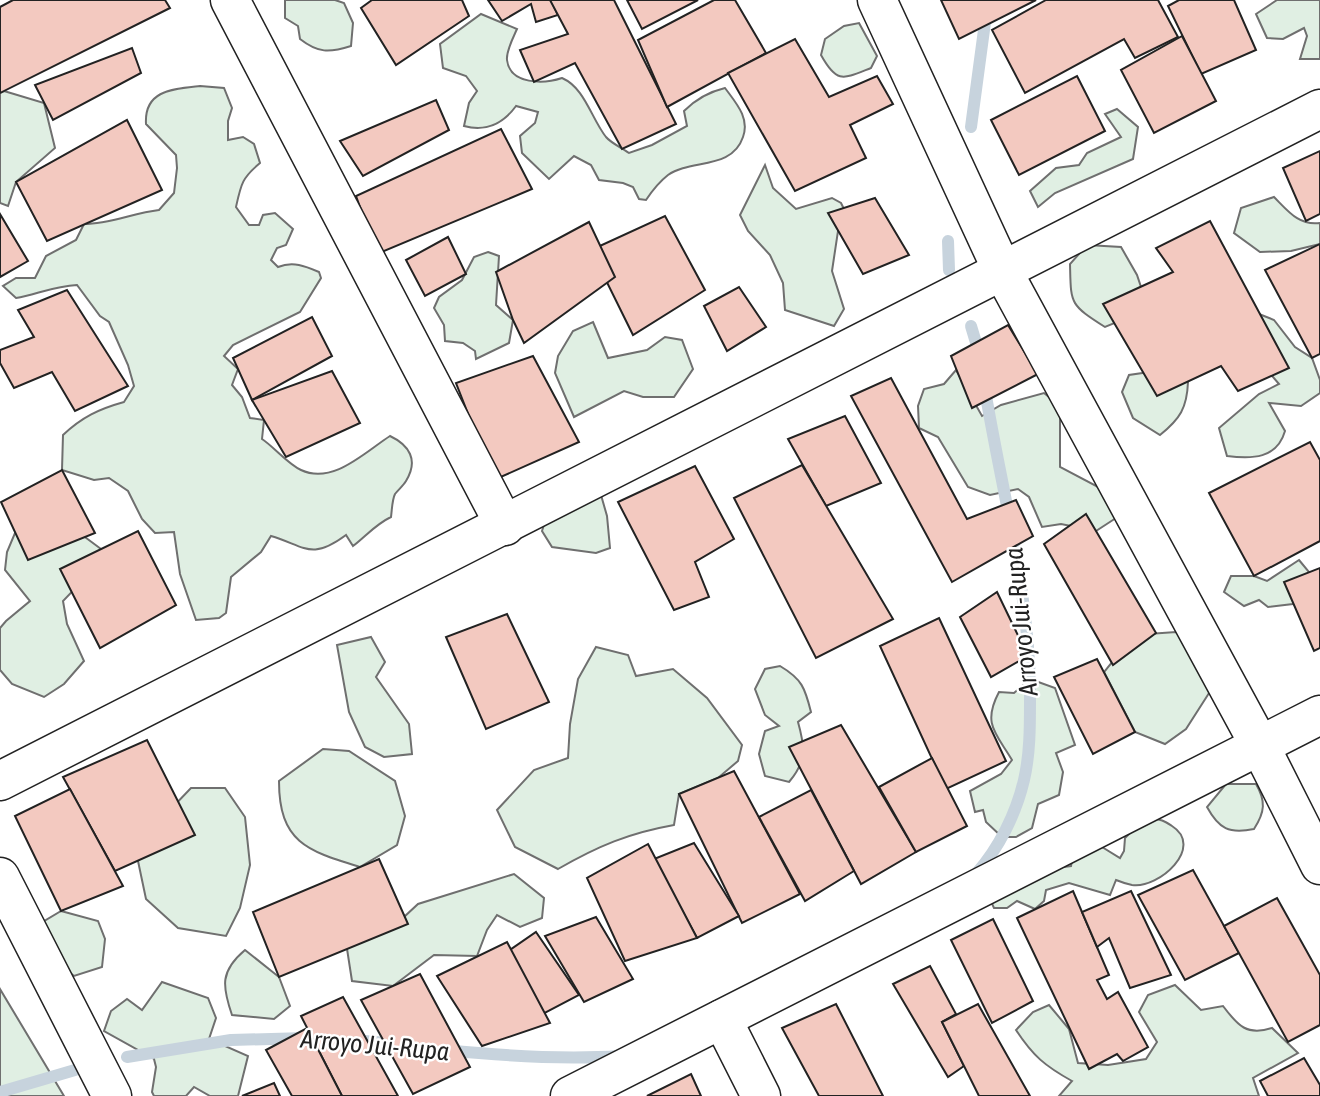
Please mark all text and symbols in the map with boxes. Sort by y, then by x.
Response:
water label: Arroyo Jui-Rupa [998,546,1044,699]
water label: Arroyo Jui-Rupa [299,1023,450,1066]

